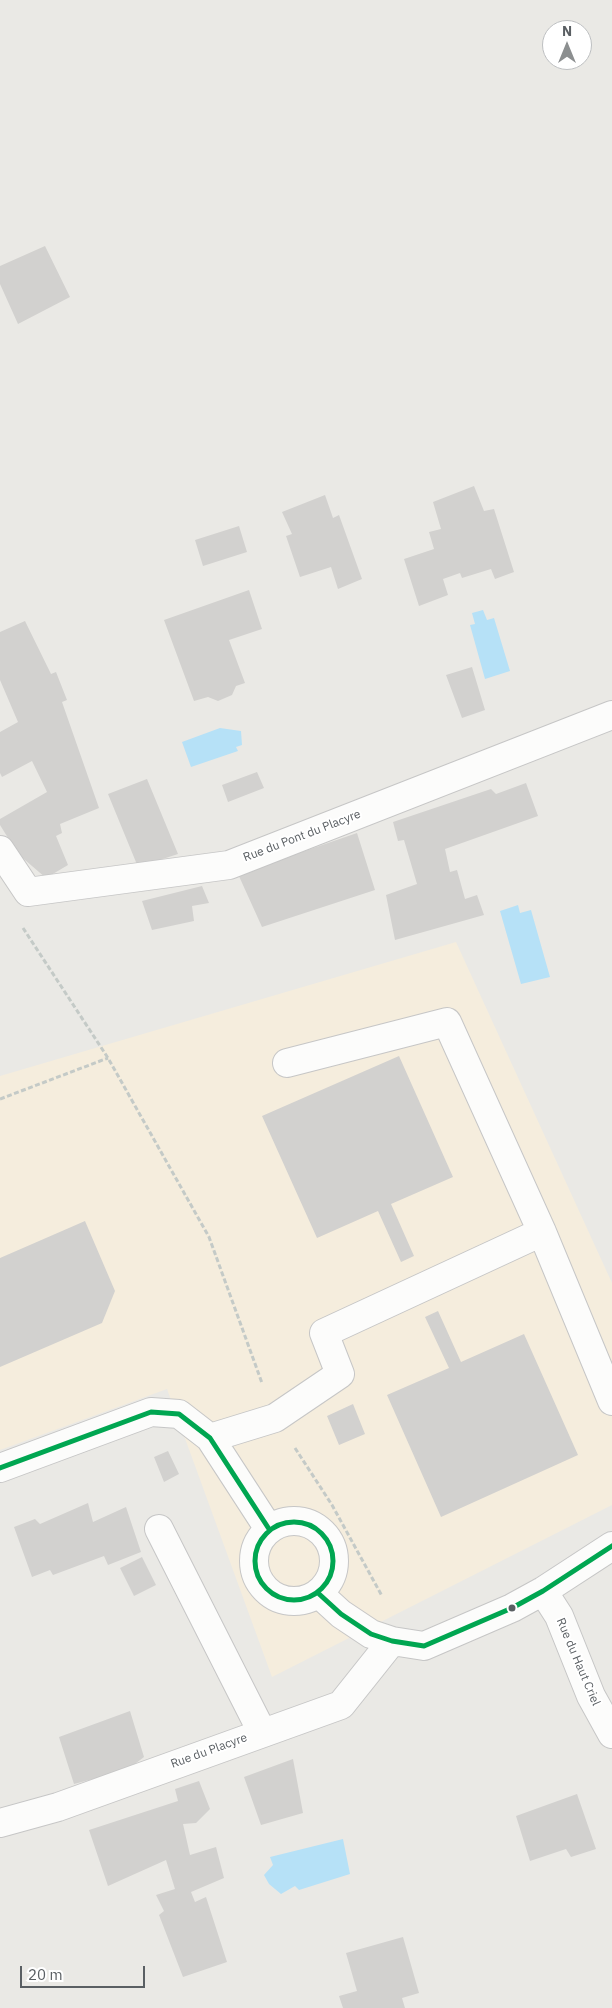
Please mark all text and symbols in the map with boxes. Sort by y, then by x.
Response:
north arrow [542,20,592,70]
text: N [562,22,572,40]
street label: Rue du Pont du Placyre [241,807,363,865]
unlabelled marker [507,1603,517,1613]
street label: Rue du Haut Criel [553,1616,603,1708]
street label: Rue du Placyre [169,1730,249,1772]
scale bar [22,1956,148,1988]
text: 20 m [28,1965,63,1984]

